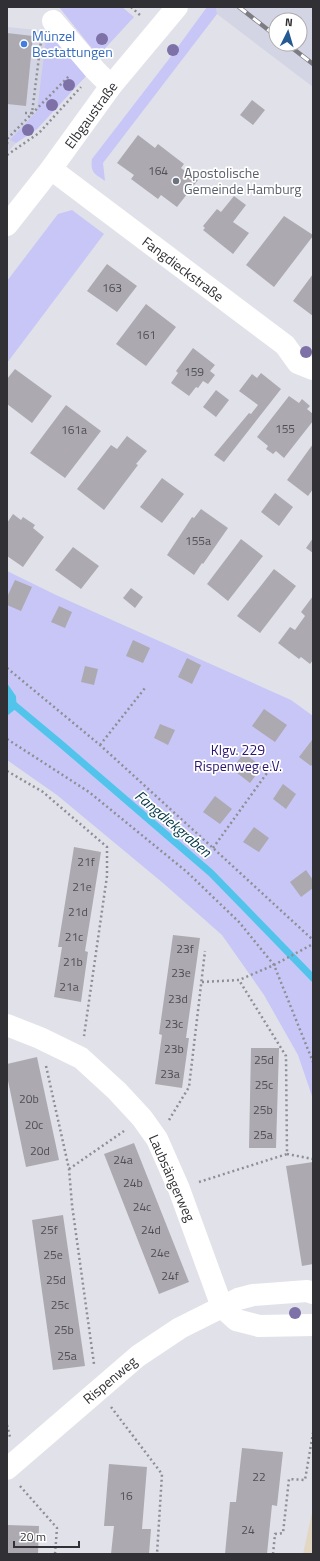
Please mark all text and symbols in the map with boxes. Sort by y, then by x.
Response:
north arrow [268,12,308,52]
text: N [284,14,293,30]
place label: Münzel Bestattungen [32,25,113,62]
marker: Münzel Bestattungen [19,39,29,49]
street label: Elbgaustraße [59,77,122,153]
house number: 164 [148,161,168,180]
place label: Apostolische Gemeinde Hamburg [184,162,302,199]
marker: Apostolische Gemeinde Hamburg [171,176,181,186]
street label: Fangdieckstraße [138,231,229,306]
house number: 163 [102,278,122,297]
house number: 161 [136,325,156,344]
house number: 159 [184,362,204,381]
house number: 155 [275,419,295,438]
house number: 161a [61,420,87,439]
house number: 155a [185,531,211,550]
park label: Klgv. 229 Rispenweg e.V. [194,739,282,776]
water label: Fangdiekgraben [130,785,217,863]
house number: 21f [77,852,95,871]
house number: 21e [72,877,92,896]
house number: 21d [68,902,88,921]
house number: 21c [65,927,83,946]
house number: 23f [176,939,194,958]
house number: 21b [63,952,83,971]
house number: 23e [171,963,191,982]
house number: 21a [59,977,79,996]
house number: 23d [168,989,188,1008]
house number: 23c [165,1014,183,1033]
house number: 23b [164,1039,184,1058]
house number: 25d [254,1050,274,1069]
house number: 23a [160,1064,180,1083]
house number: 25c [255,1075,273,1094]
house number: 20b [19,1089,39,1108]
house number: 25b [253,1100,273,1119]
house number: 20c [25,1115,43,1134]
house number: 25a [253,1125,273,1144]
street label: Laubsängerweg [144,1131,201,1225]
house number: 20d [30,1141,50,1160]
house number: 24a [113,1150,133,1169]
house number: 24b [123,1173,143,1192]
house number: 24c [133,1197,151,1216]
house number: 25f [40,1220,58,1239]
house number: 24d [141,1220,161,1239]
house number: 24e [150,1243,170,1262]
house number: 25e [43,1245,63,1264]
house number: 24f [161,1266,179,1285]
house number: 25d [46,1270,66,1289]
house number: 25c [51,1295,69,1314]
house number: 25b [54,1320,74,1339]
house number: 25a [57,1346,77,1365]
street label: Rispenweg [78,1351,141,1409]
house number: 22 [252,1467,266,1486]
house number: 16 [119,1486,133,1505]
house number: 24 [241,1520,255,1539]
scale bar [14,1523,79,1549]
text: 20 m [20,1527,46,1546]

